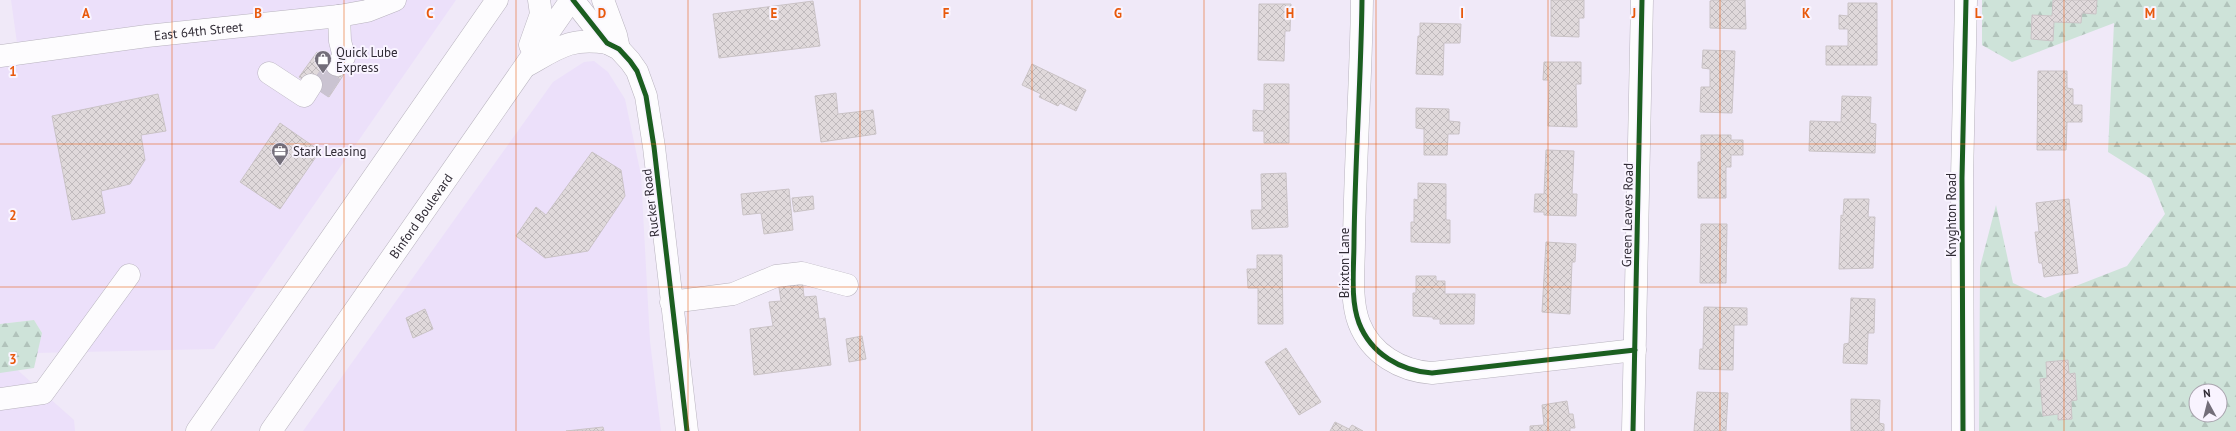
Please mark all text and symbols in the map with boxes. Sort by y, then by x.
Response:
text: A [82,5,90,22]
text: B [254,5,262,22]
text: C [426,5,434,22]
text: D [598,5,606,22]
text: E [771,5,778,22]
text: F [943,5,950,22]
text: G [1114,5,1122,22]
text: H [1286,5,1294,22]
text: I [1460,5,1464,22]
text: J [1631,5,1636,22]
text: K [1802,5,1810,22]
text: L [1975,5,1982,22]
text: M [2145,5,2155,22]
street label: East 64th Street [153,18,244,44]
place label: Quick Lube Express [336,44,398,76]
shop icon: Quick Lube Express [313,49,333,74]
text: 1 [9,63,17,80]
office icon: Stark Leasing [270,141,290,166]
place label: Stark Leasing [293,143,367,160]
street label: Green Leaves Road [1618,163,1637,267]
street label: Rucker Road [638,168,663,238]
street label: Binford Boulevard [386,170,457,262]
street label: Knyghton Road [1943,173,1960,257]
text: 2 [9,207,17,224]
street label: Brixton Lane [1336,228,1353,298]
text: 3 [9,351,17,368]
north arrow [2188,383,2228,423]
text: N [2202,386,2211,400]

